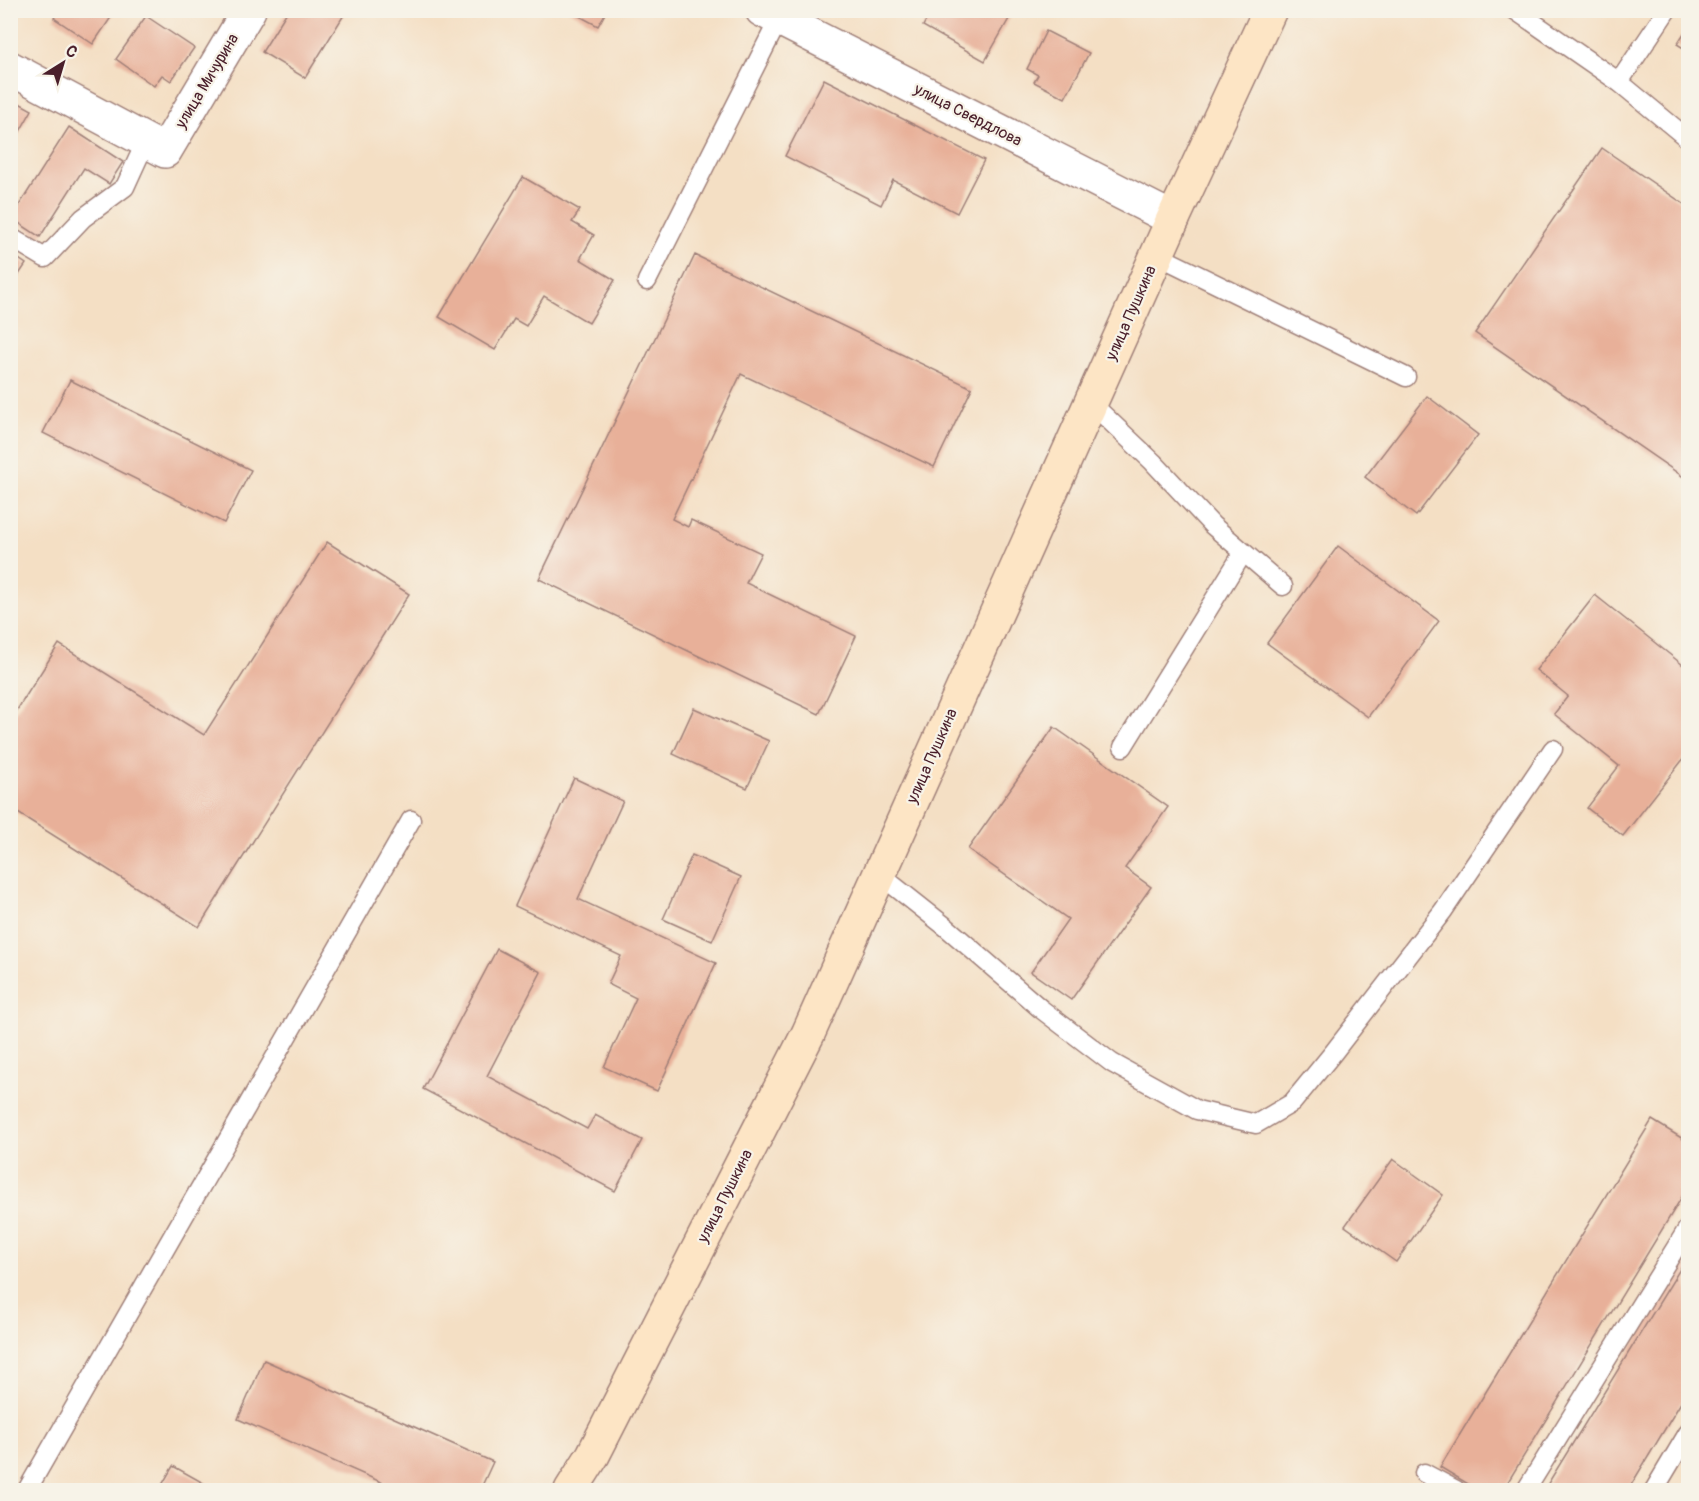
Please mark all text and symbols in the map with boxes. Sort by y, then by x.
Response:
street label: улица Мичурина [170,30,243,133]
north arrow [33,33,93,93]
text: С [61,41,81,63]
street label: улица Свердлова [910,79,1025,151]
street label: улица Пушкина [1101,262,1161,365]
street label: улица Пушкина [902,705,962,808]
street label: улица Пушкина [693,1146,757,1247]

